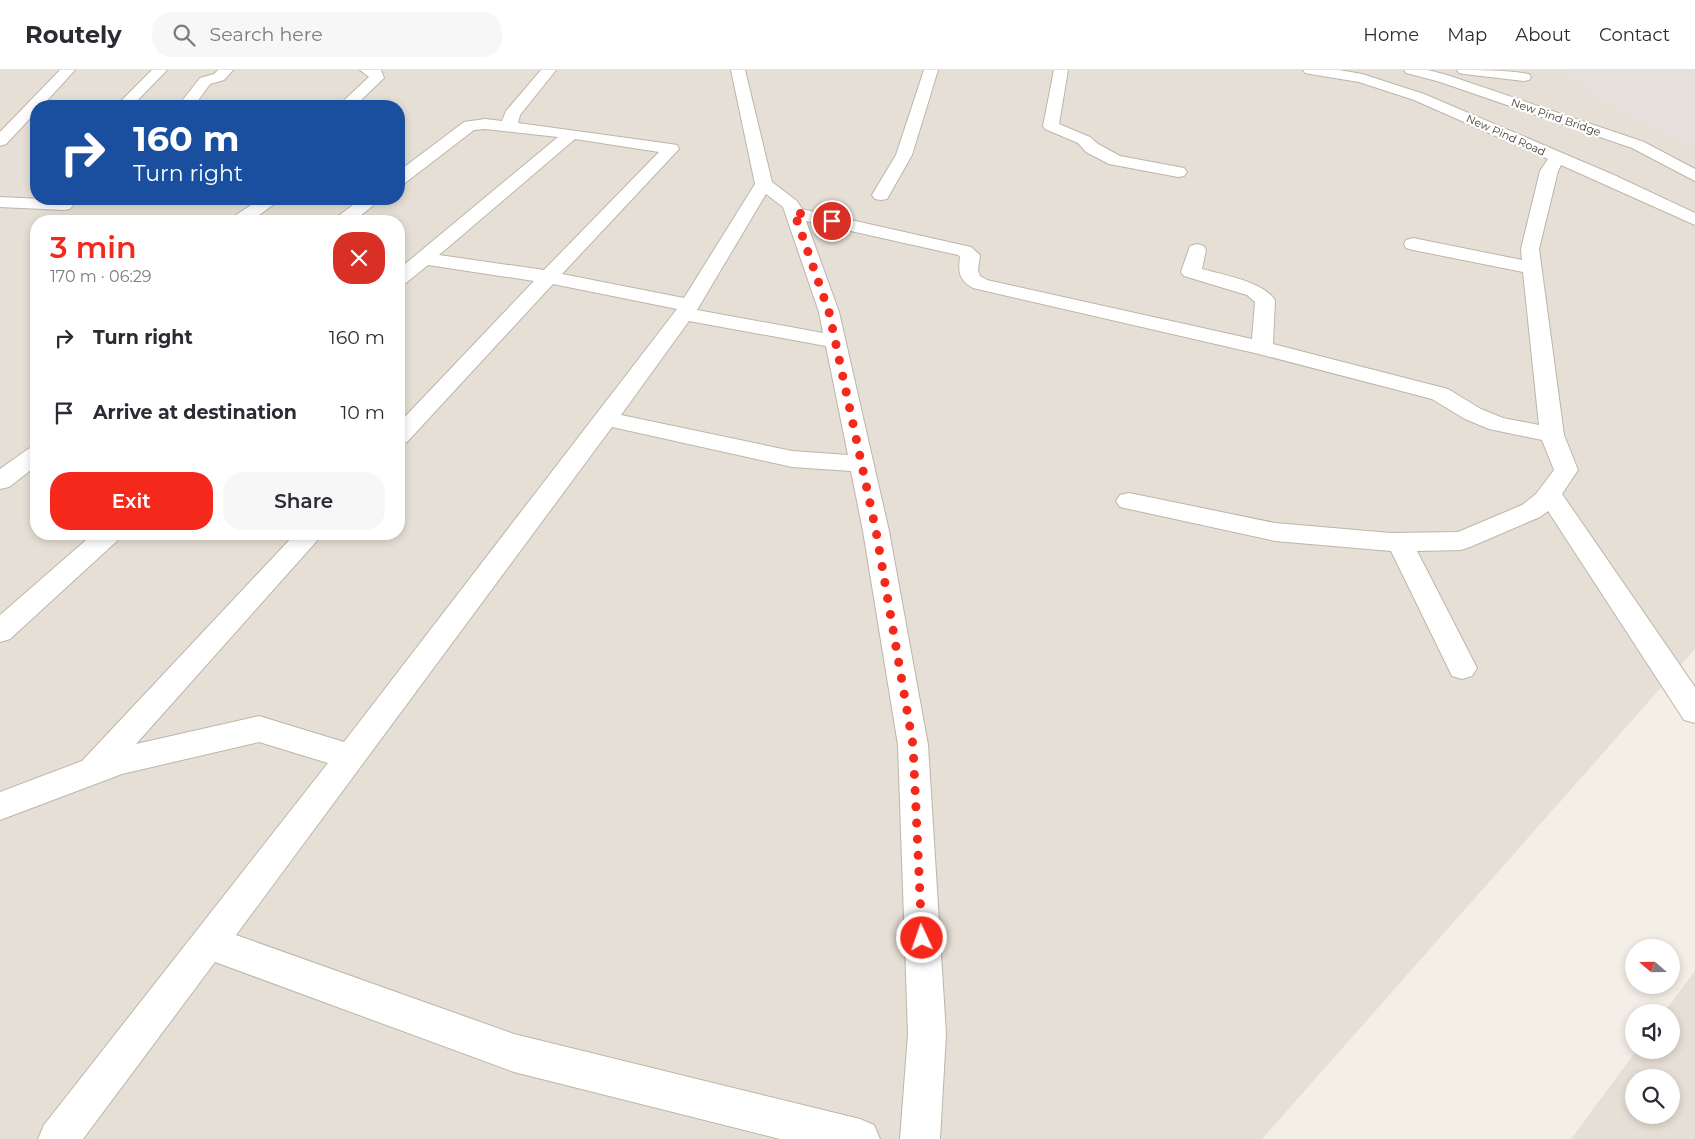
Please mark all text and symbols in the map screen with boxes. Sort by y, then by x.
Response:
search box [152,12,502,57]
text: Routely [25,20,122,49]
icon: search [170,21,198,49]
text: Search here [210,23,323,46]
text: Home [1363,24,1419,46]
text: Map [1447,24,1487,46]
text: About [1515,24,1571,46]
text: Contact [1599,24,1670,46]
street label: New Pind Bridge [1509,95,1603,139]
street label: New Pind Road [1464,111,1548,159]
text: 160 m [133,117,239,160]
icon: right [50,120,115,185]
text: Turn right [133,160,243,187]
pin [811,200,853,242]
icon: arrive [818,207,846,235]
text: 3 min [50,229,137,266]
button: close [333,232,385,284]
text: 170 m · 06:29 [50,267,152,286]
icon: right [50,324,78,352]
text: Turn right [93,326,193,349]
text: 160 m [329,326,385,349]
icon: arrive [50,399,78,427]
text: Arrive at destination [93,401,297,424]
text: 10 m [340,401,385,424]
button: Exit [50,472,213,530]
button: Share [223,472,385,530]
position arrow [895,911,947,963]
north arrow [1625,939,1680,994]
map controls [1625,939,1680,1124]
button: sound [1625,1004,1680,1059]
button: search [1625,1069,1680,1124]

